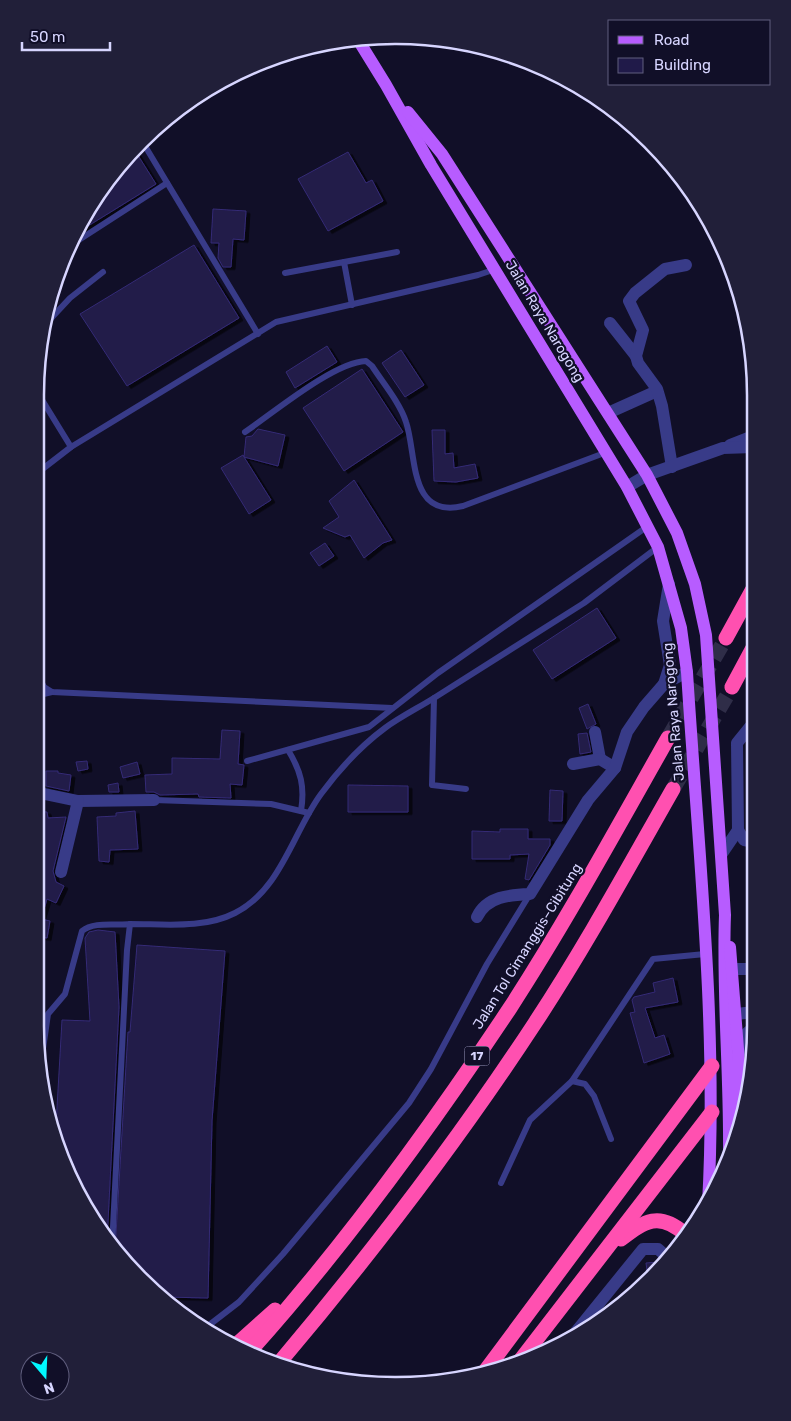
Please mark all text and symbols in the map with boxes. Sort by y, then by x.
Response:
scale bar [22,20,110,52]
legend [608,20,771,85]
text: 50 m [30,28,65,46]
text: Road [654,31,690,49]
text: Building [654,56,711,74]
street label: Jalan Raya Narogong [502,257,588,385]
street label: Jalan Raya Narogong [659,642,688,782]
street label: Jalan Tol Cimanggis–Cibitung [469,860,586,1032]
road number: 17 [464,1046,490,1066]
north arrow [20,1351,70,1401]
text: N [42,1378,57,1397]

